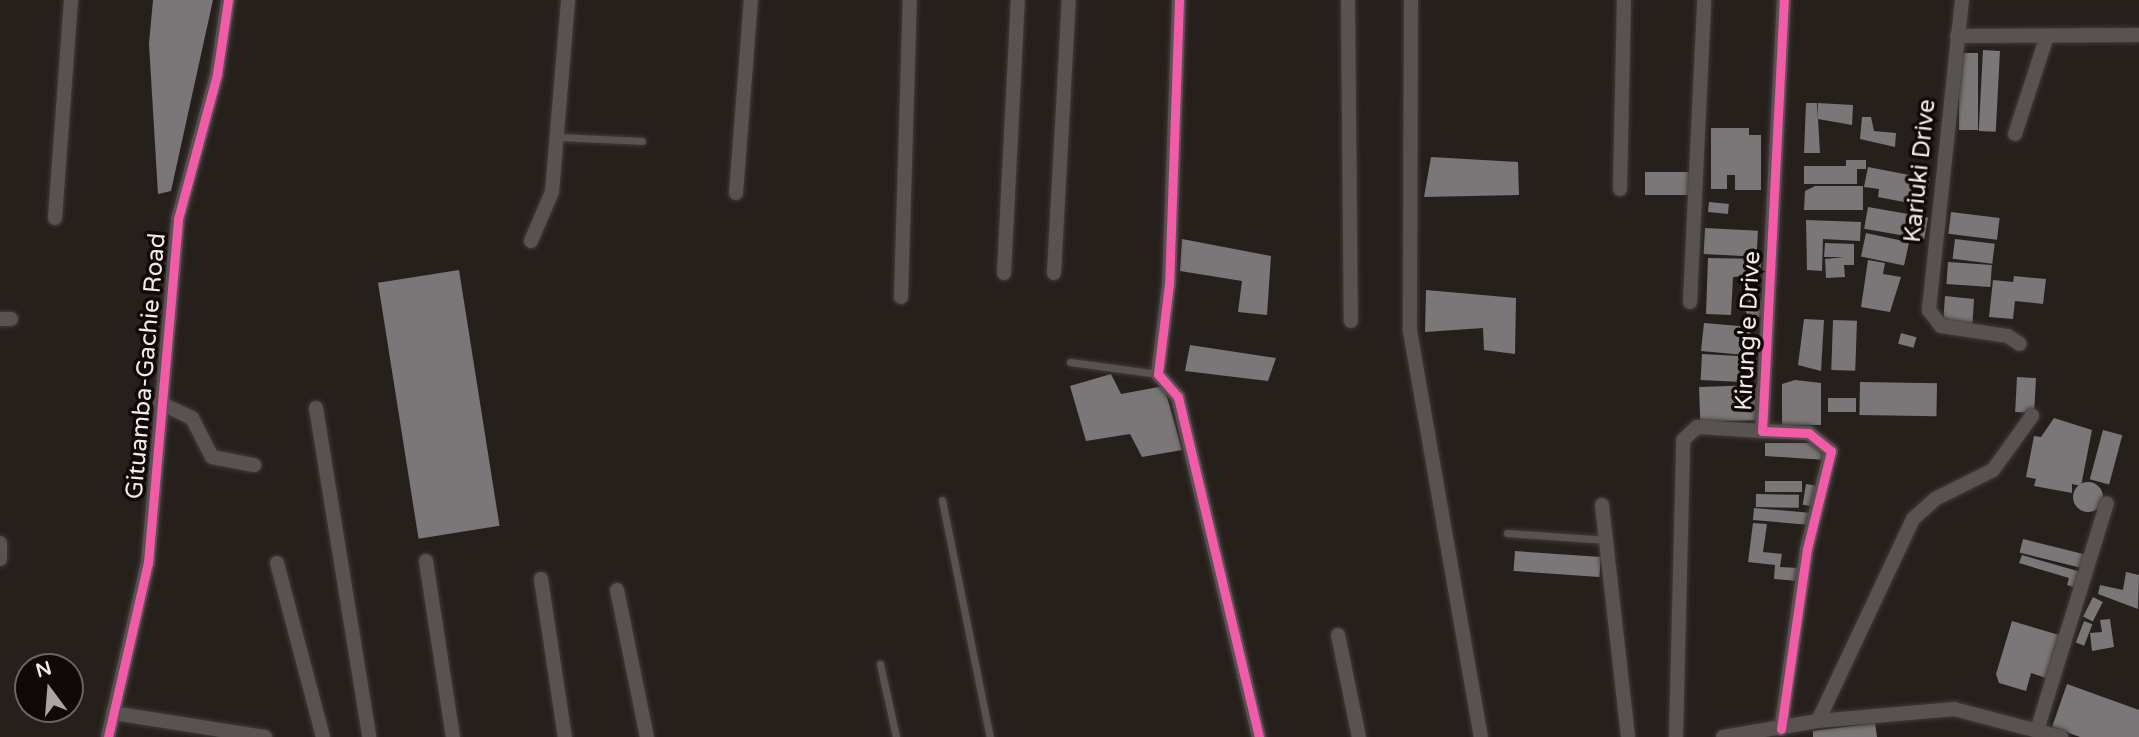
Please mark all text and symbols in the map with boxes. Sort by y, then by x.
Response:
street label: Kariuki Drive [1898,98,1942,244]
street label: Gituamba-Gachie Road [120,232,172,500]
street label: Kirung'e Drive [1729,250,1767,412]
north arrow [14,653,84,723]
text: N [33,657,54,682]

